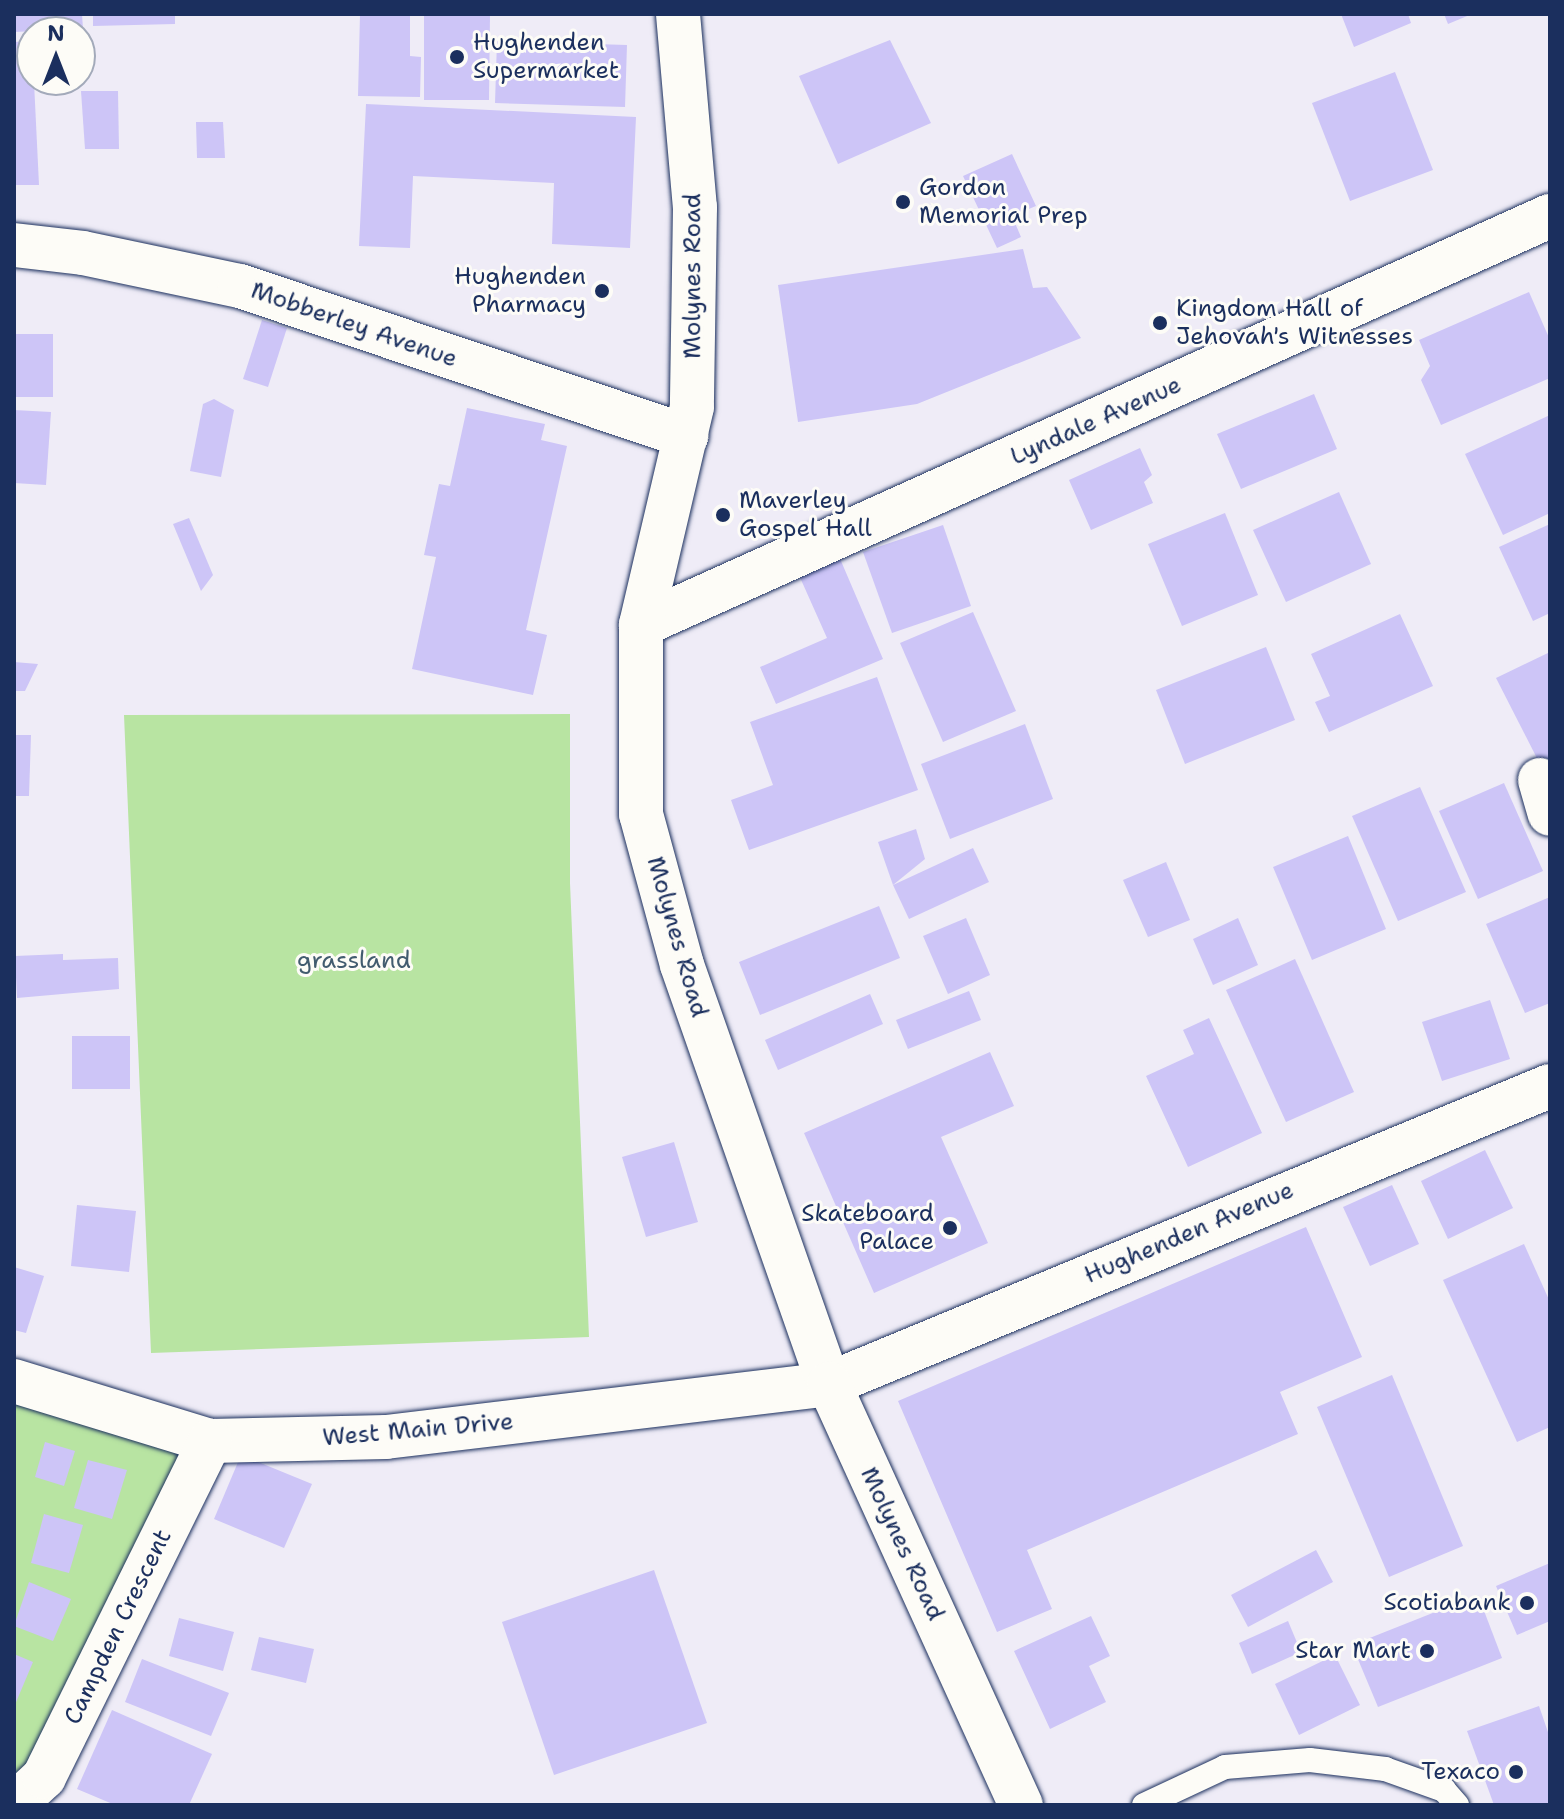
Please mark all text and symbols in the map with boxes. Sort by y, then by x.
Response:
north arrow [16,16,96,96]
text: N [47,19,65,48]
place label: Hughenden Supermarket [473,29,619,85]
marker: Hughenden Supermarket [448,48,466,66]
place label: Gordon Memorial Prep [919,174,1088,230]
street label: Molynes Road [679,193,707,359]
marker: Gordon Memorial Prep [894,193,912,211]
place label: Hughenden Pharmacy [454,263,586,319]
street label: Mobberley Avenue [247,276,461,374]
marker: Hughenden Pharmacy [593,282,611,300]
place label: Kingdom Hall of Jehovah's Witnesses [1176,295,1413,351]
marker: Kingdom Hall of Jehovah's Witnesses [1151,314,1169,332]
street label: Lyndale Avenue [1006,370,1186,472]
place label: Maverley Gospel Hall [739,487,872,543]
marker: Maverley Gospel Hall [714,506,732,524]
street label: Molynes Road [640,853,714,1021]
park label: grassland [297,947,411,975]
street label: Hughenden Avenue [1080,1176,1298,1290]
place label: Skateboard Palace [801,1200,934,1256]
marker: Skateboard Palace [941,1219,959,1237]
street label: West Main Drive [321,1407,515,1453]
street label: Molynes Road [854,1463,950,1625]
street label: Campden Crescent [58,1525,178,1729]
place label: Scotiabank [1383,1589,1511,1617]
marker: Scotiabank [1518,1594,1536,1612]
place label: Star Mart [1295,1637,1411,1665]
marker: Star Mart [1418,1642,1436,1660]
place label: Texaco [1421,1758,1500,1786]
marker: Texaco [1507,1763,1525,1781]

